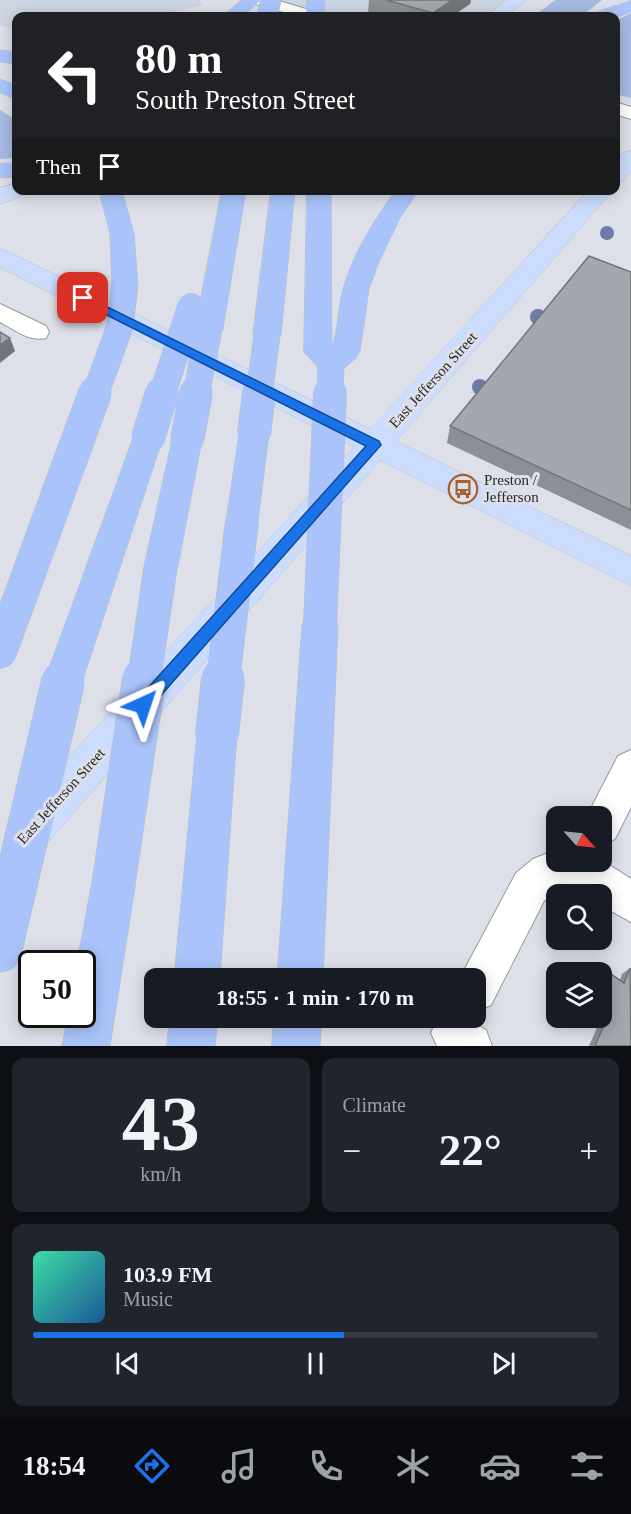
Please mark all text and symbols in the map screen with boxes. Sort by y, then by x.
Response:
icon: left [36,36,114,114]
text: 80 m [135,36,223,82]
text: South Preston Street [135,85,356,115]
icon: arrive [93,150,126,183]
text: Then [36,154,81,179]
pin [57,272,108,323]
icon: arrive [66,281,99,314]
street label: East Jefferson Street [386,328,481,431]
place label: Preston / Jefferson [484,472,539,505]
bus stop icon: Preston / Jefferson [447,473,479,505]
position arrow [111,673,175,737]
street label: East Jefferson Street [14,744,109,847]
north arrow [546,806,612,872]
map controls [546,806,612,1028]
button: search [546,884,612,950]
speed limit sign: 50 [18,950,96,1028]
button: layers [546,962,612,1028]
text: 18:55 · 1 min · 170 m [216,985,414,1010]
text: 43 [122,1080,200,1167]
text: Climate [343,1094,406,1116]
text: 22° [439,1125,502,1175]
text: − [343,1133,361,1169]
text: + [579,1133,598,1169]
text: km/h [140,1163,181,1185]
text: 103.9 FM [123,1262,212,1287]
text: Music [123,1288,173,1310]
icon: previous [111,1347,144,1380]
icon: pause [299,1347,332,1380]
icon: next [487,1347,520,1380]
icon: directions [131,1445,173,1487]
icon: music [218,1445,260,1487]
icon: phone [305,1445,347,1487]
icon: climate [392,1445,434,1487]
icon: car [479,1445,521,1487]
icon: filters [566,1445,608,1487]
text: 18:54 [23,1451,86,1481]

